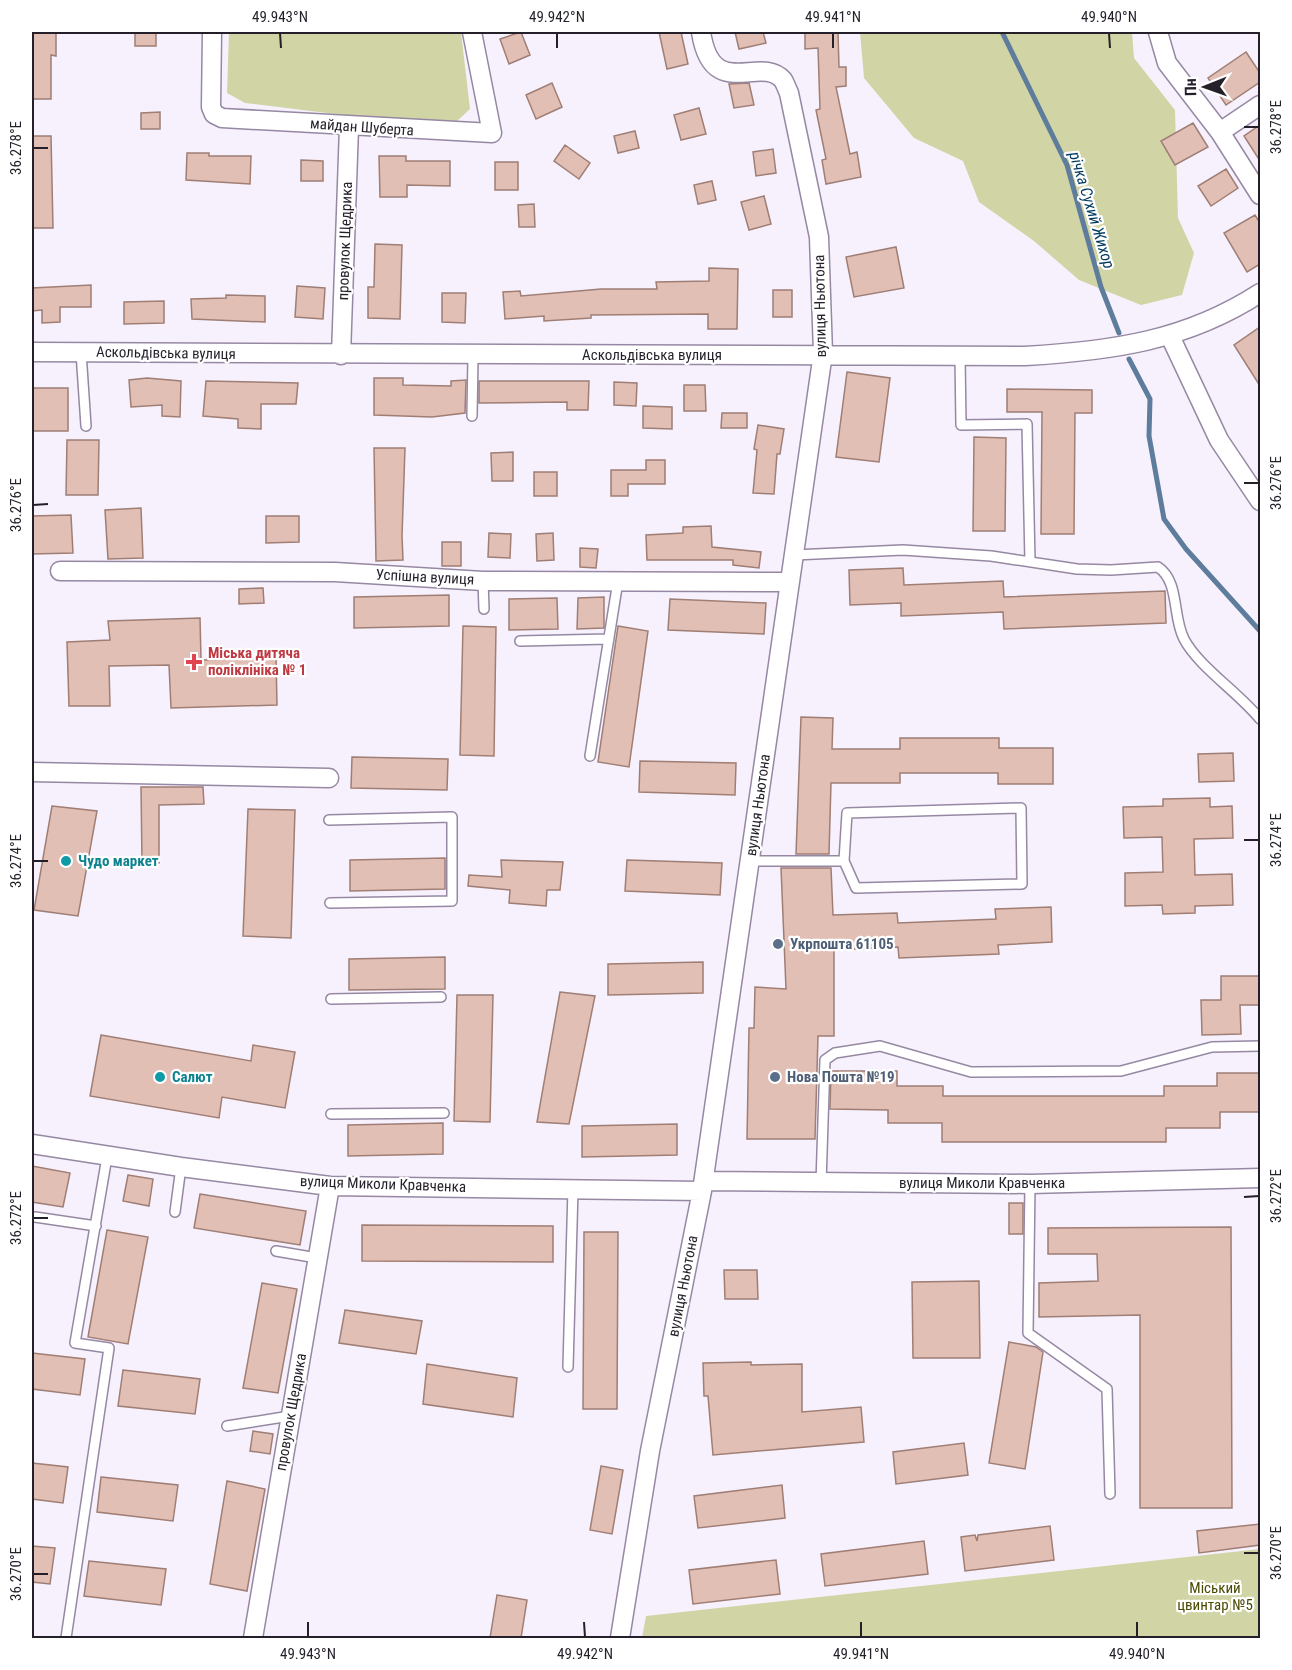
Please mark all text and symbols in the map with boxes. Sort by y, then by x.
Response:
text: 49.943°N [252,8,308,26]
text: 49.942°N [529,8,585,26]
text: 49.941°N [805,8,861,26]
text: 49.940°N [1081,8,1137,26]
north arrow [1175,57,1235,117]
text: Пн [1181,78,1200,96]
text: 36.278°E [1267,100,1285,154]
street label: майдан Шуберта [310,114,414,140]
text: 36.278°E [7,121,25,175]
water label: річка Сухий Жихор [1065,148,1119,271]
street label: провулок Щедрика [334,181,356,301]
street label: вулиця Ньютона [810,254,830,358]
street label: Аскольдівська вулиця [96,343,236,363]
street label: Аскольдівська вулиця [582,346,722,364]
text: 36.276°E [1267,456,1285,510]
text: 36.276°E [7,478,25,532]
street label: Успішна вулиця [375,565,475,589]
place label: Міська дитяча поліклініка № 1 [208,644,306,679]
marker: Міська дитяча поліклініка № 1 [185,653,203,671]
street label: вулиця Ньютона [742,753,774,857]
text: 36.274°E [1267,813,1285,867]
text: 36.274°E [7,834,25,888]
place label: Чудо маркет [78,852,159,870]
marker: Чудо маркет [59,854,73,868]
place label: Укрпошта 61105 [790,935,894,953]
marker: Укрпошта 61105 [771,937,785,951]
place label: Салют [172,1068,213,1086]
place label: Нова Пошта №19 [787,1068,895,1086]
marker: Салют [153,1070,167,1084]
marker: Нова Пошта №19 [768,1070,782,1084]
text: 36.272°E [1267,1169,1285,1223]
street label: вулиця Миколи Кравченка [300,1172,466,1196]
street label: вулиця Миколи Кравченка [899,1174,1065,1192]
text: 36.272°E [7,1191,25,1245]
street label: вулиця Ньютона [664,1234,702,1338]
street label: провулок Щедрика [272,1352,310,1472]
text: 36.270°E [1267,1526,1285,1580]
text: 36.270°E [7,1547,25,1601]
park label: Міський цвинтар №5 [1177,1579,1253,1614]
text: 49.943°N [280,1645,336,1663]
text: 49.942°N [557,1645,613,1663]
text: 49.941°N [833,1645,889,1663]
text: 49.940°N [1109,1645,1165,1663]

